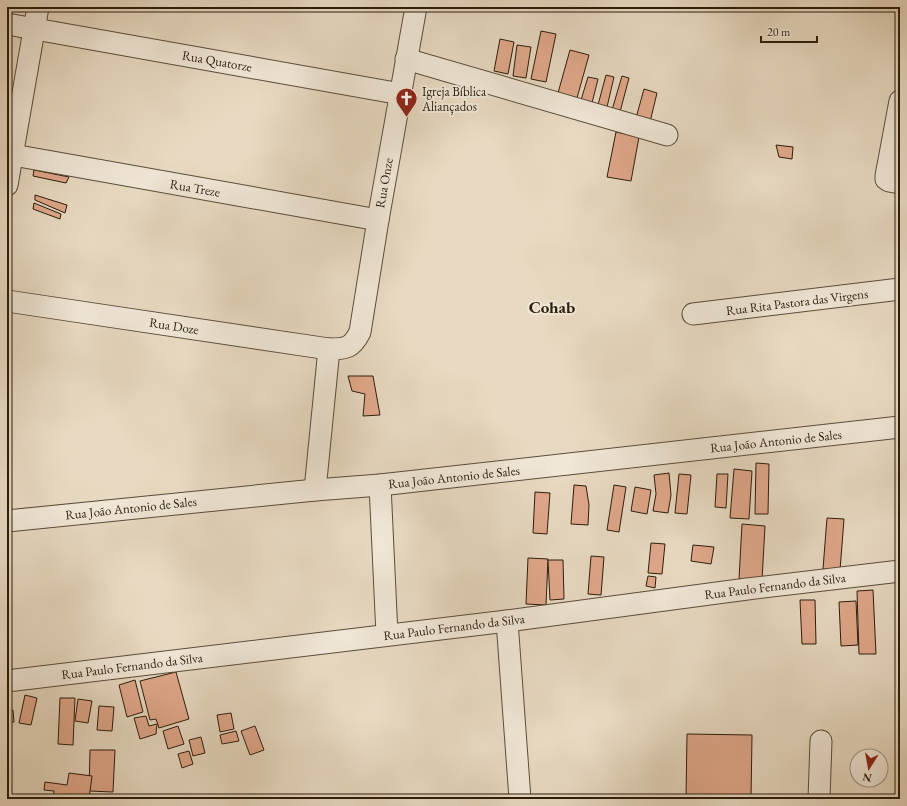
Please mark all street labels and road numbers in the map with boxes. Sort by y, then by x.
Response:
street label: Rua Quatorze [181,46,253,76]
street label: Rua Onze [371,157,397,209]
street label: Rua Treze [169,175,221,201]
street label: Rua Rita Pastora das Virgens [725,285,869,319]
street label: Rua Doze [148,314,200,338]
street label: Rua João Antonio de Sales [709,426,843,456]
street label: Rua João Antonio de Sales [387,462,521,492]
street label: Rua João Antonio de Sales [64,493,198,523]
street label: Rua Paulo Fernando da Silva [703,569,847,603]
street label: Rua Paulo Fernando da Silva [382,610,526,644]
street label: Rua Paulo Fernando da Silva [60,649,204,683]

